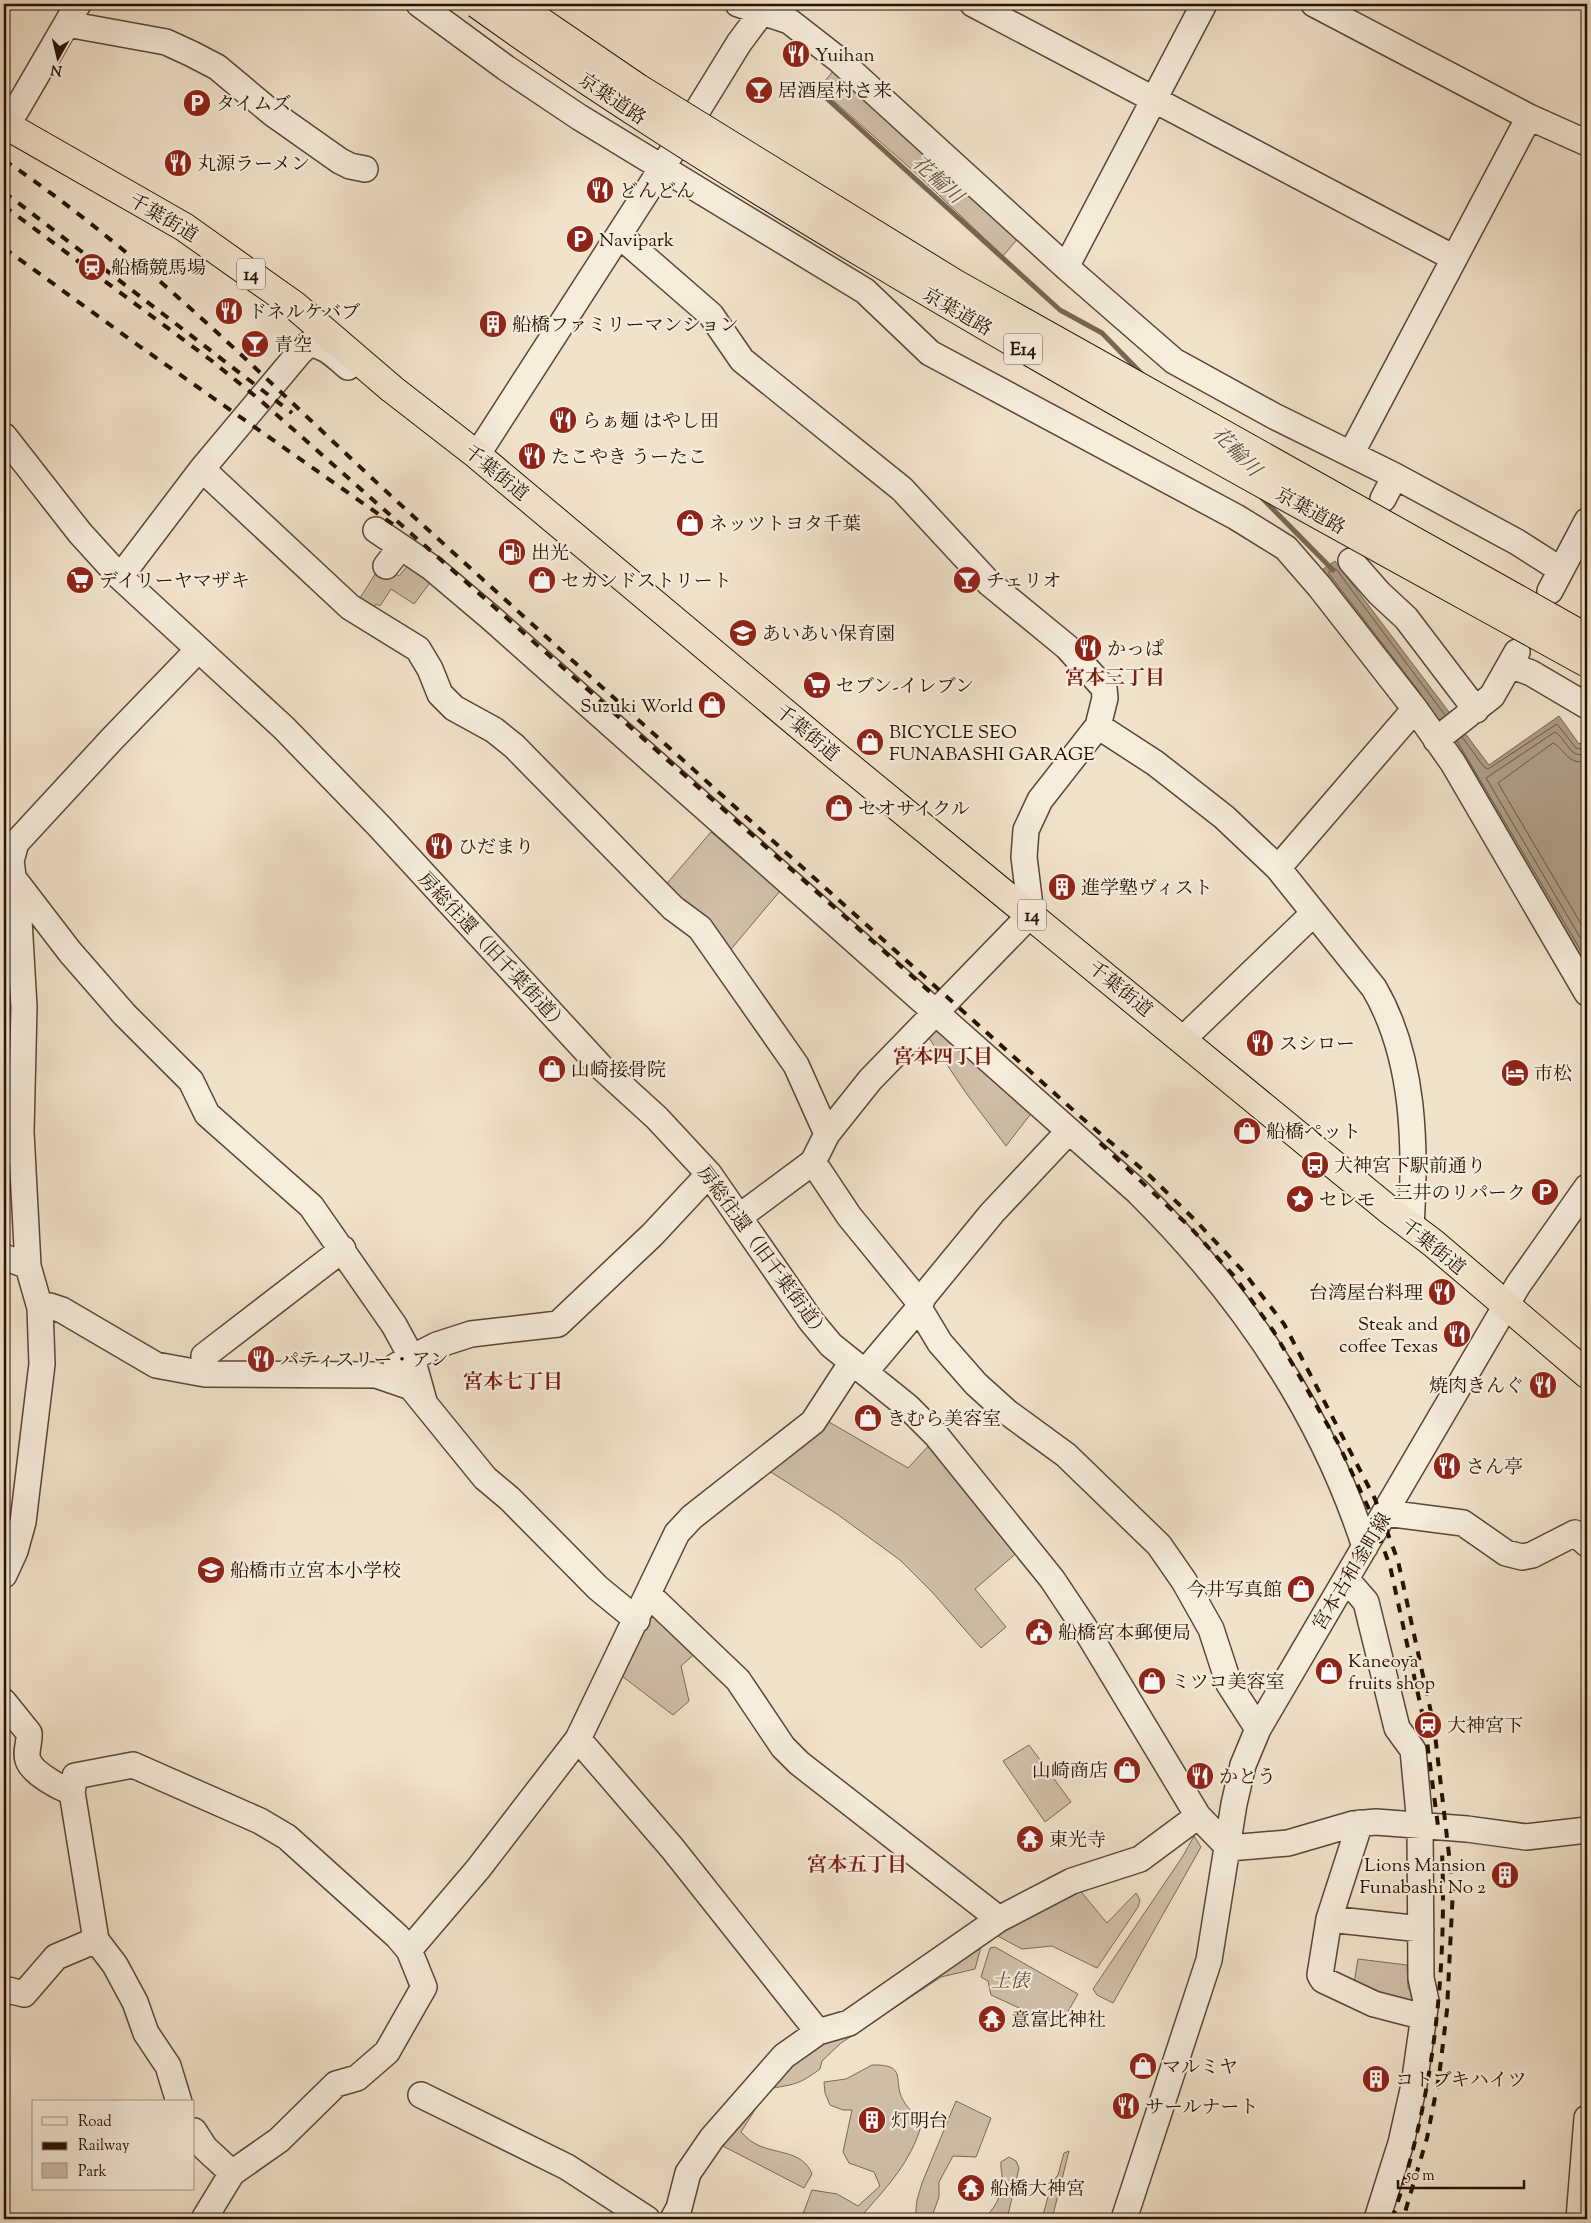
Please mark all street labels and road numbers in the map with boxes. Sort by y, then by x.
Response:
street label: 京葉道路 [573,68,651,133]
street label: 千葉街道 [123,188,202,250]
road number: 14 [237,258,265,290]
street label: 京葉道路 [917,282,996,344]
road number: E14 [1004,334,1042,364]
street label: 千葉街道 [457,440,533,508]
street label: 京葉道路 [1270,482,1350,542]
street label: 千葉街道 [769,699,844,769]
street label: 房総往還（旧千葉街道） [411,867,573,1038]
road number: 14 [1018,900,1046,930]
street label: 千葉街道 [1081,956,1157,1024]
street label: 房総往還（旧千葉街道） [690,1161,834,1346]
street label: 千葉街道 [1394,1214,1470,1282]
street label: 宮本古和釜町線 [1307,1508,1399,1636]

